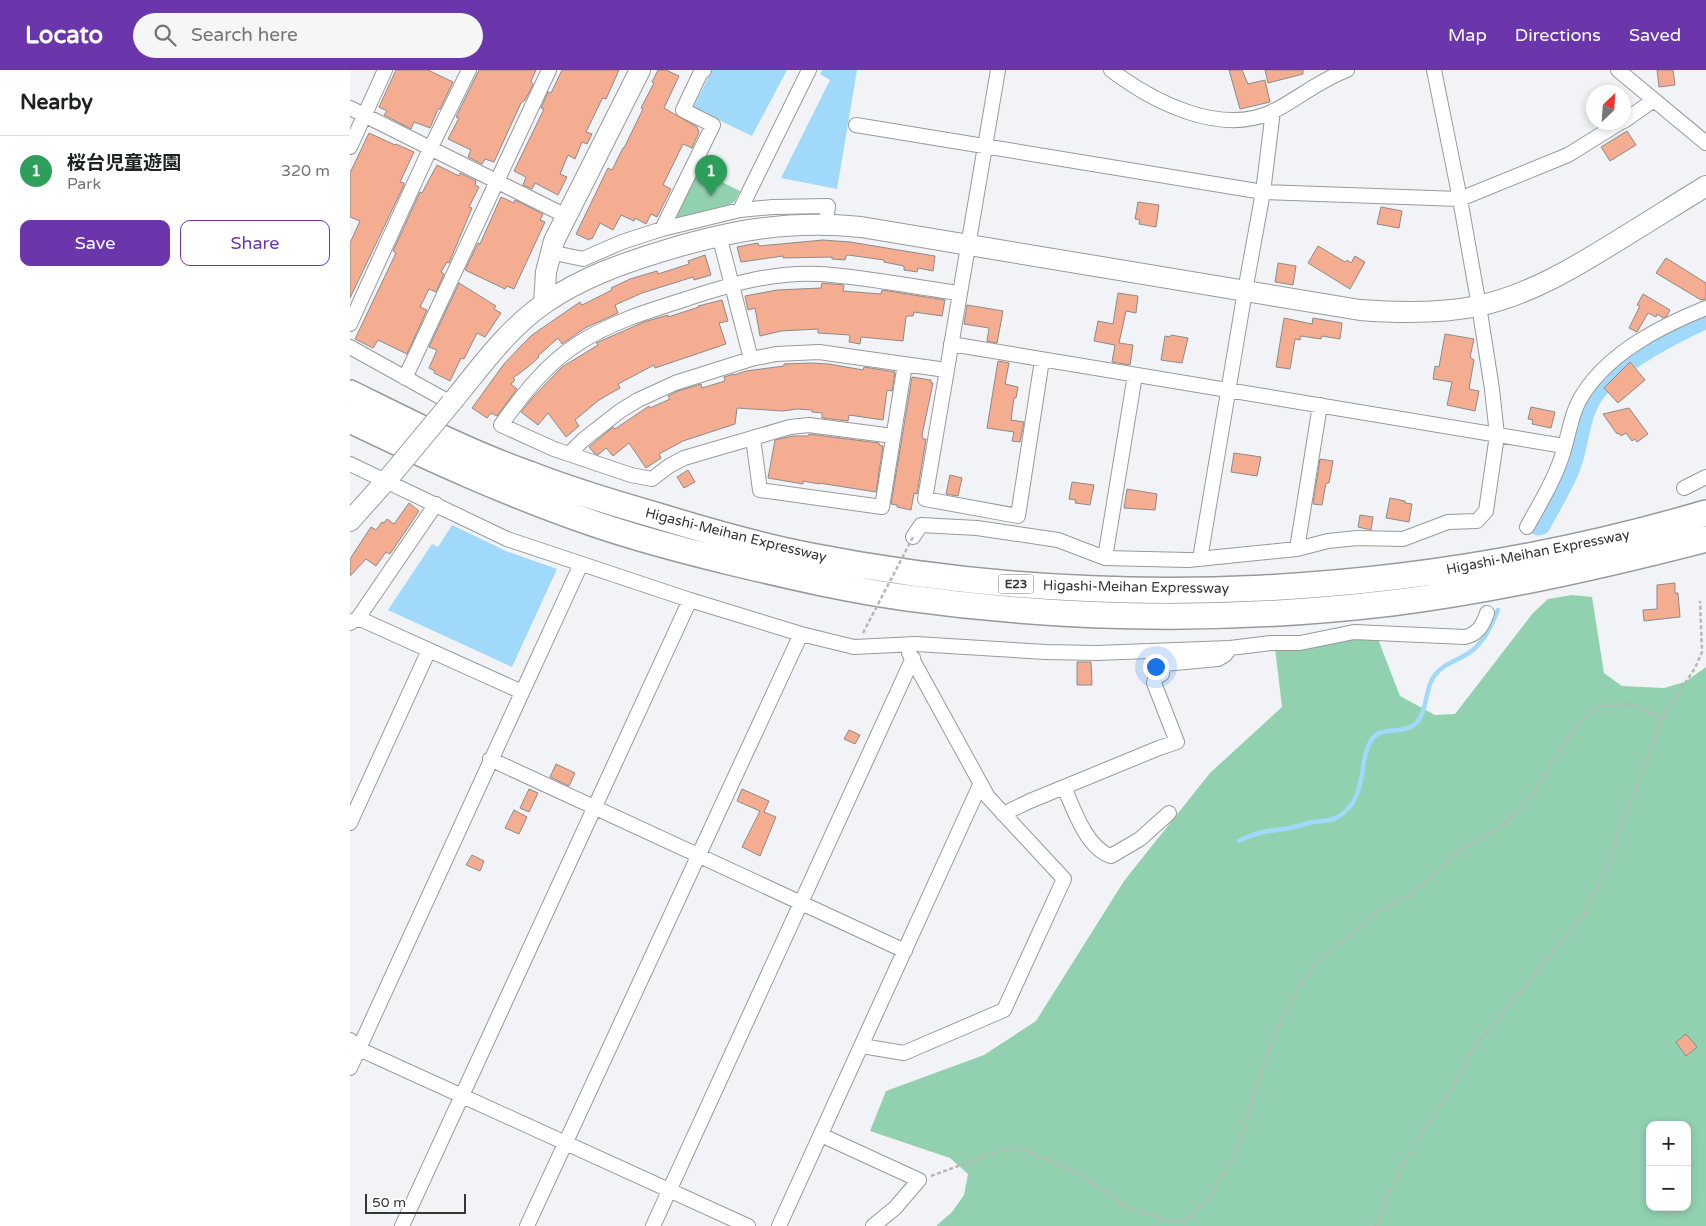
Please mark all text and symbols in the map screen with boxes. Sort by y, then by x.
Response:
search box [133,13,483,58]
text: Locato [25,21,103,50]
icon: search [151,21,179,49]
text: Search here [191,24,298,46]
text: Map [1448,24,1487,46]
text: Directions [1515,24,1601,46]
text: Saved [1629,24,1681,46]
north arrow [1586,85,1631,130]
text: Nearby [20,90,93,115]
text: 桜台児童遊園 [67,152,181,174]
pin: 1 [695,155,727,196]
text: 1 [31,161,41,181]
text: 320 m [281,161,330,181]
text: Park [67,174,101,194]
button: Save [20,220,170,266]
button: Share [180,220,330,266]
street label: Higashi-Meihan Expressway [643,504,829,566]
street label: Higashi-Meihan Expressway [1445,526,1632,578]
road number: E23 [998,574,1034,594]
street label: Higashi-Meihan Expressway [1043,577,1230,597]
your location [1143,654,1169,680]
map controls [1646,1121,1691,1211]
button: + [1646,1121,1691,1166]
button: − [1646,1166,1691,1211]
scale bar [365,1191,466,1214]
text: 50 m [372,1194,406,1211]

